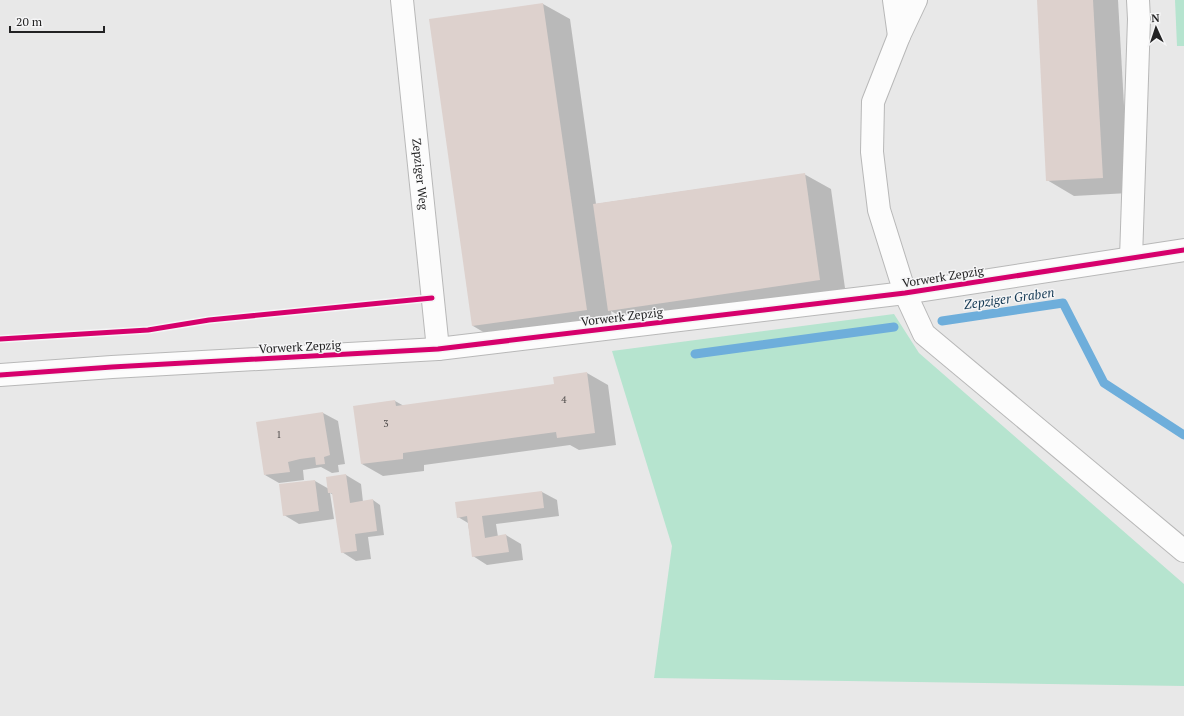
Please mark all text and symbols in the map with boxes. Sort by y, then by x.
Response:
scale bar [10,8,104,34]
north arrow [1136,8,1176,48]
text: N [1151,11,1161,25]
text: 20 m [16,14,43,29]
street label: Zepziger Weg [409,137,432,211]
street label: Vorwerk Zepzig [901,263,985,290]
water label: Zepziger Graben [963,283,1055,313]
street label: Vorwerk Zepzig [580,304,664,329]
street label: Vorwerk Zepzig [258,337,342,356]
house number: 4 [561,393,567,406]
house number: 3 [383,417,389,430]
house number: 1 [276,428,282,441]

